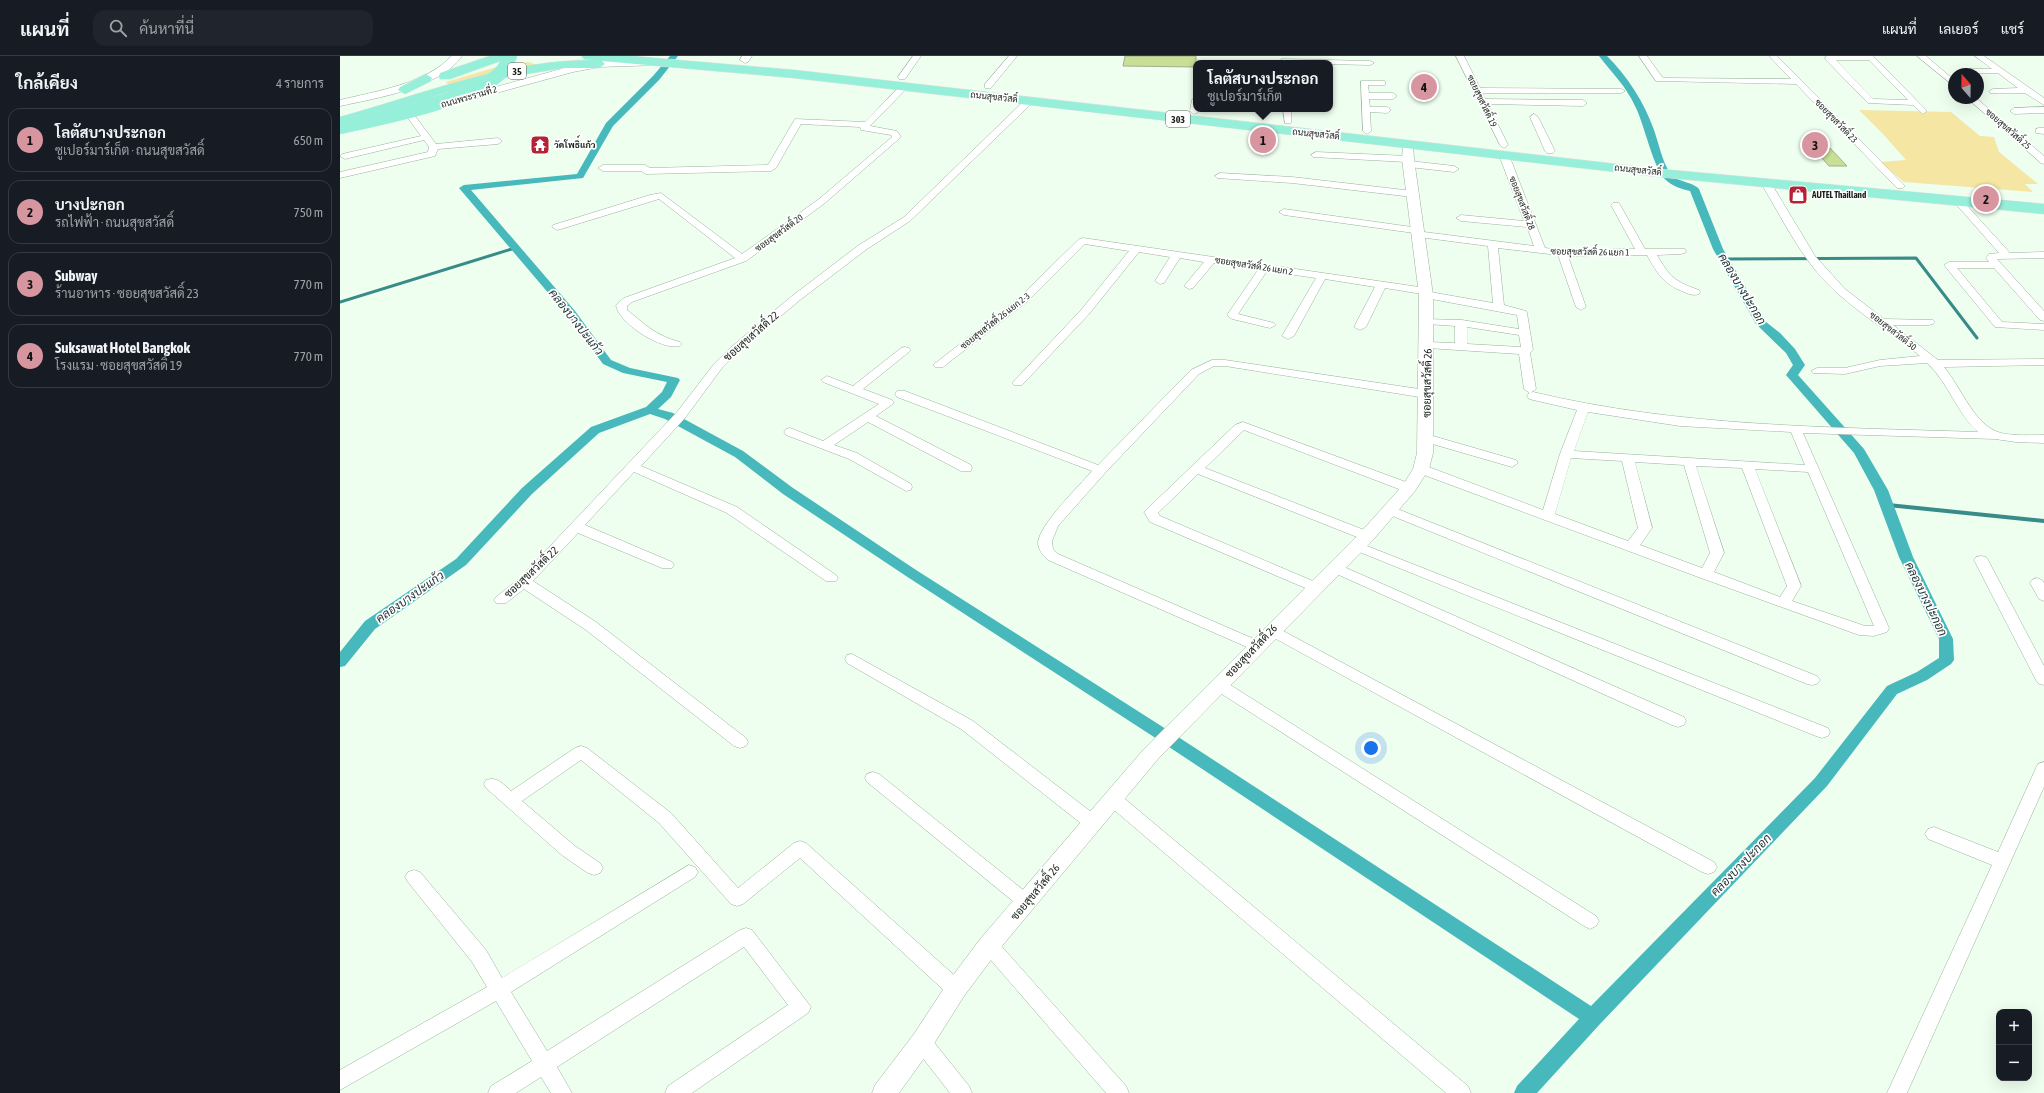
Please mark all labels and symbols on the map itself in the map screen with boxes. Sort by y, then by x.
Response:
road number: 35 [508,63,526,79]
north arrow [1948,68,1984,104]
street label: ซอยสุขสวัสดิ์ 19 [1464,71,1503,129]
pin: 4 [1411,72,1437,102]
street label: ถนนพระรามที่ 2 [439,80,498,110]
street label: ถนนสุขสวัสดิ์ [970,85,1019,105]
street label: ซอยสุขสวัสดิ์ 23 [1812,97,1860,145]
street label: ซอยสุขสวัสดิ์ 25 [1983,103,2036,152]
road number: 303 [1166,111,1190,127]
street label: ถนนสุขสวัสดิ์ [1292,122,1341,142]
pin: 1 [1250,125,1276,155]
pin: 3 [1802,130,1828,160]
temple icon: วัดโพธิ์แก้ว [529,134,551,156]
place label: วัดโพธิ์แก้ว [554,135,596,150]
street label: ถนนสุขสวัสดิ์ [1614,158,1663,178]
street label: ซอยสุขสวัสดิ์ 28 [1506,173,1541,232]
shop icon: AUTEL Thailland [1787,184,1809,206]
pin: 2 [1973,184,1999,214]
place label: AUTEL Thailland [1811,190,1866,200]
street label: ซอยสุขสวัสดิ์ 20 [750,209,805,254]
street label: ซอยสุขสวัสดิ์ 26 แยก 1 [1550,242,1630,259]
street label: ซอยสุขสวัสดิ์ 26 แยก 2 [1214,250,1294,278]
water label: คลองบางปะกอก [1715,251,1769,327]
water label: คลองบางปะแก้ว [546,286,606,358]
street label: ซอยสุขสวัสดิ์ 26 แยก 2-3 [955,287,1032,352]
street label: ซอยสุขสวัสดิ์ 22 [717,305,783,365]
street label: ซอยสุขสวัสดิ์ 30 [1867,306,1921,353]
street label: ซอยสุขสวัสดิ์ 26 [1415,348,1437,418]
street label: ซอยสุขสวัสดิ์ 22 [498,540,562,602]
water label: คลองบางปะกอก [1902,560,1950,638]
water label: คลองบางปะแก้ว [373,568,447,626]
street label: ซอยสุขสวัสดิ์ 26 [1219,618,1282,682]
your location [1361,738,1381,758]
water label: คลองบางปะกอก [1708,831,1774,899]
street label: ซอยสุขสวัสดิ์ 26 [1004,858,1064,924]

